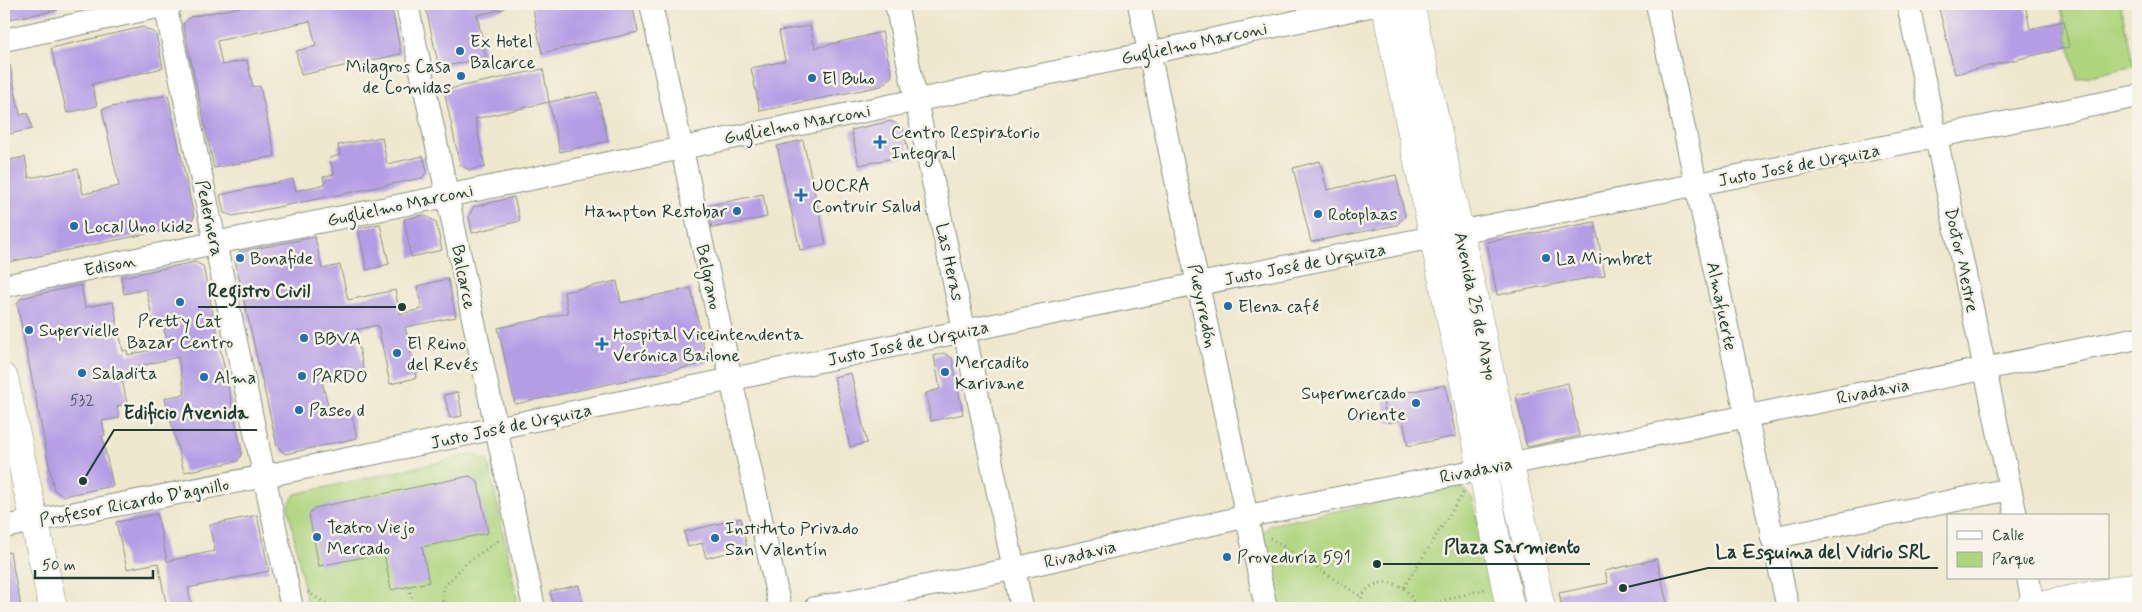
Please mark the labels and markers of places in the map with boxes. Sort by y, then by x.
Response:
place label: Ex Hotel Balcarce [470,30,535,75]
marker: Ex Hotel Balcarce [454,45,466,57]
place label: Milagros Casa de Comidas [346,55,451,100]
place label: El Buho [822,67,875,91]
marker: Milagros Casa de Comidas [455,70,467,82]
marker: El Buho [806,72,818,84]
place label: Centro Respiratorio Integral [891,121,1040,167]
marker: Centro Respiratorio Integral [873,135,887,149]
place label: UOCRA Contruir Salud [812,174,921,219]
marker: UOCRA Contruir Salud [794,188,808,202]
place label: Hampton Restobar [585,200,728,224]
place label: Rotoplaas [1328,203,1397,227]
marker: Hampton Restobar [731,205,743,217]
marker: Rotoplaas [1312,208,1324,220]
place label: Local Uno kidz [84,215,194,239]
marker: Local Uno kidz [68,220,80,232]
place label: Bonafide [250,247,314,271]
place label: La Mimbret [1556,247,1653,271]
marker: Bonafide [234,252,246,264]
marker: La Mimbret [1540,252,1552,264]
callout: Registro Civil [198,273,321,307]
place label: Elena café [1238,295,1319,319]
marker: Pretty Cat Bazar Centro [174,296,186,308]
marker: Elena café [1222,300,1234,312]
place label: Pretty Cat Bazar Centro [127,310,233,355]
place label: Supervielle [39,319,119,343]
place label: Hospital Viceintendenta Verónica Bailone [613,323,804,368]
marker: Supervielle [23,324,35,336]
place label: BBVA [314,327,361,351]
marker: BBVA [298,332,310,344]
place label: El Reino del Revés [407,332,478,377]
marker: Hospital Viceintendenta Verónica Bailone [595,337,609,351]
marker: El Reino del Revés [391,347,403,359]
place label: Mercadito Karivane [955,351,1029,396]
place label: Saladita [92,362,157,386]
place label: PARDO [312,365,368,389]
place label: Alma [214,366,256,390]
marker: Mercadito Karivane [939,366,951,378]
marker: Saladita [76,367,88,379]
marker: PARDO [296,370,308,382]
marker: Alma [198,371,210,383]
place label: Supermercado Oriente [1301,382,1406,427]
callout: Edificio Avenida [114,396,257,430]
marker: Supermercado Oriente [1410,397,1422,409]
place label: Paseo d [309,399,365,423]
marker: Paseo d [293,404,305,416]
place label: Teatro Viejo Mercado [327,516,415,561]
place label: Instituto Privado San Valentín [725,517,859,562]
callout: Plaza Sarmiento [1434,530,1590,564]
marker: Teatro Viejo Mercado [311,531,323,543]
marker: Instituto Privado San Valentín [709,532,721,544]
callout: La Esquina del Vidrio SRL [1708,534,1938,568]
place label: Proveduría 591 [1237,546,1351,570]
marker: Proveduría 591 [1221,551,1233,563]

